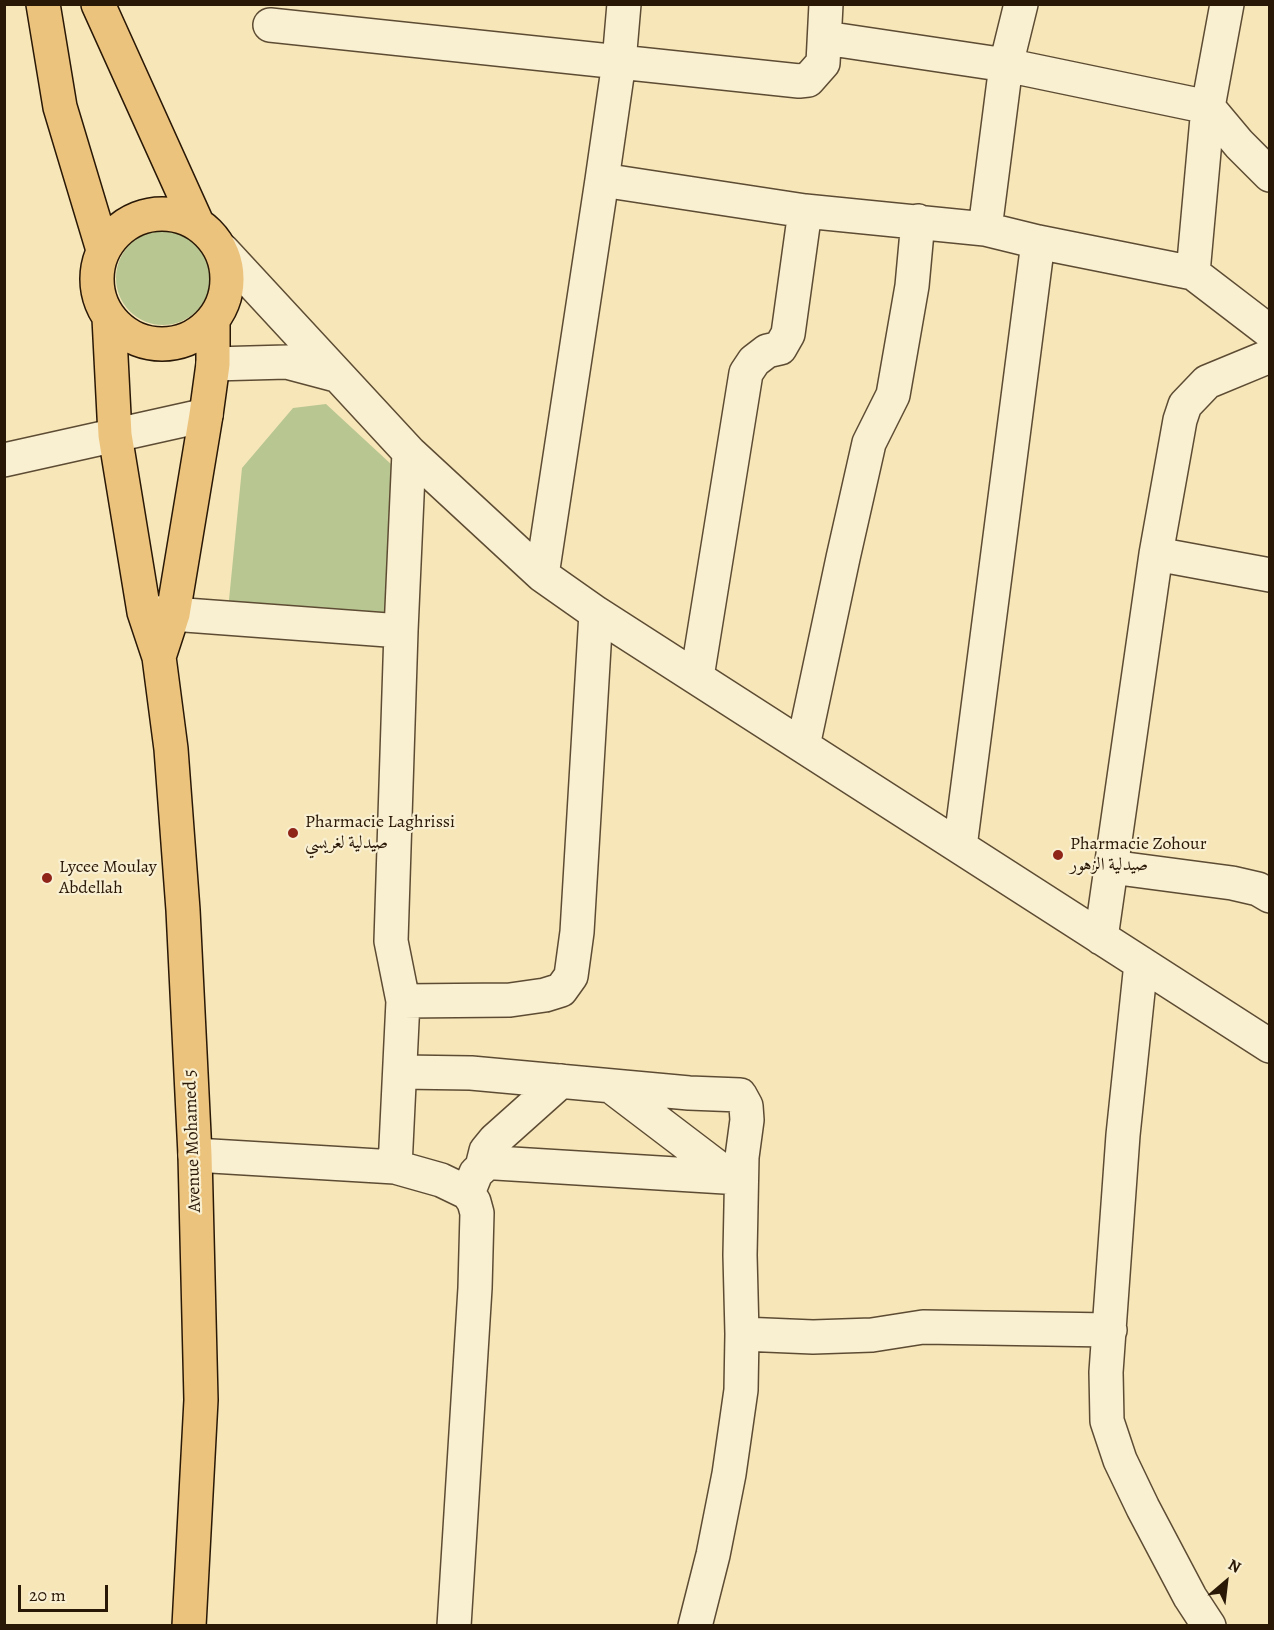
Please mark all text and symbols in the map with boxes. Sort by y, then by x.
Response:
place label: Pharmacie Laghrissi صيدلية لغريسي [305,812,455,854]
marker: Pharmacie Laghrissi صيدلية لغريسي [286,826,300,840]
place label: Pharmacie Zohour صيدلية الزهور [1070,834,1207,876]
marker: Pharmacie Zohour صيدلية الزهور [1051,848,1065,862]
place label: Lycee Moulay Abdellah [59,857,157,900]
marker: Lycee Moulay Abdellah [40,871,54,885]
street label: Avenue Mohamed 5 [180,1069,206,1213]
north arrow [1196,1552,1256,1612]
text: N [1224,1554,1245,1579]
scale bar [21,1573,111,1611]
text: 20 m [29,1583,66,1607]

